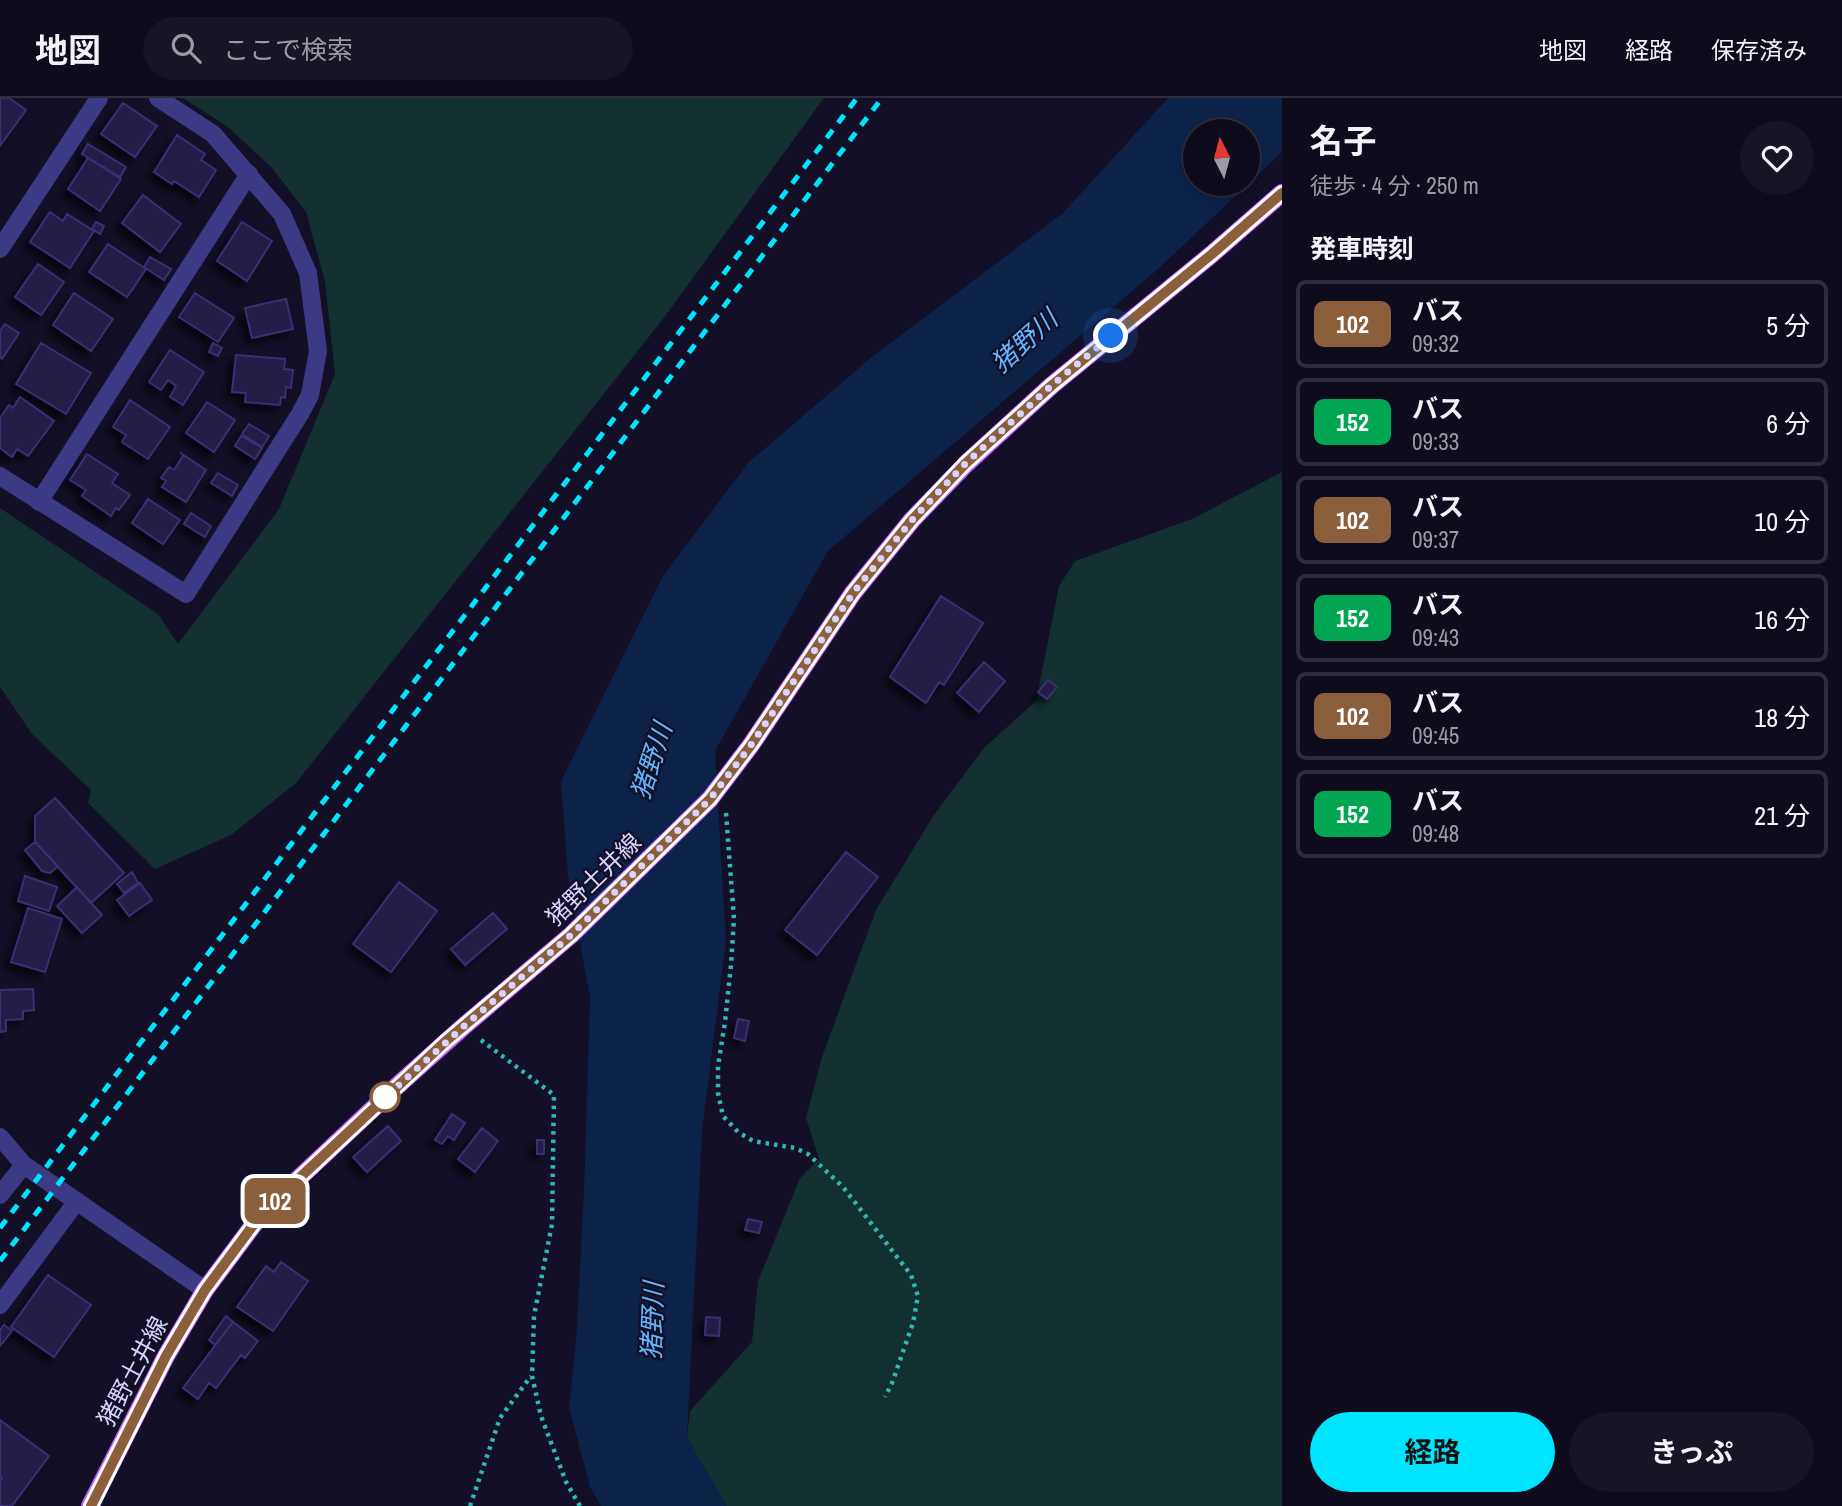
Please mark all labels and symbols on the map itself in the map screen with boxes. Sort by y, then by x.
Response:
north arrow [1183,119,1260,196]
water label: 猪野川 [983,300,1067,380]
your location [1093,318,1128,353]
water label: 猪野川 [622,716,681,804]
street label: 猪野土井線 [539,826,647,932]
unlabelled marker [370,1082,400,1112]
line badge: 102 [235,1178,315,1224]
water label: 猪野川 [633,1278,671,1361]
street label: 猪野土井線 [90,1311,174,1431]

